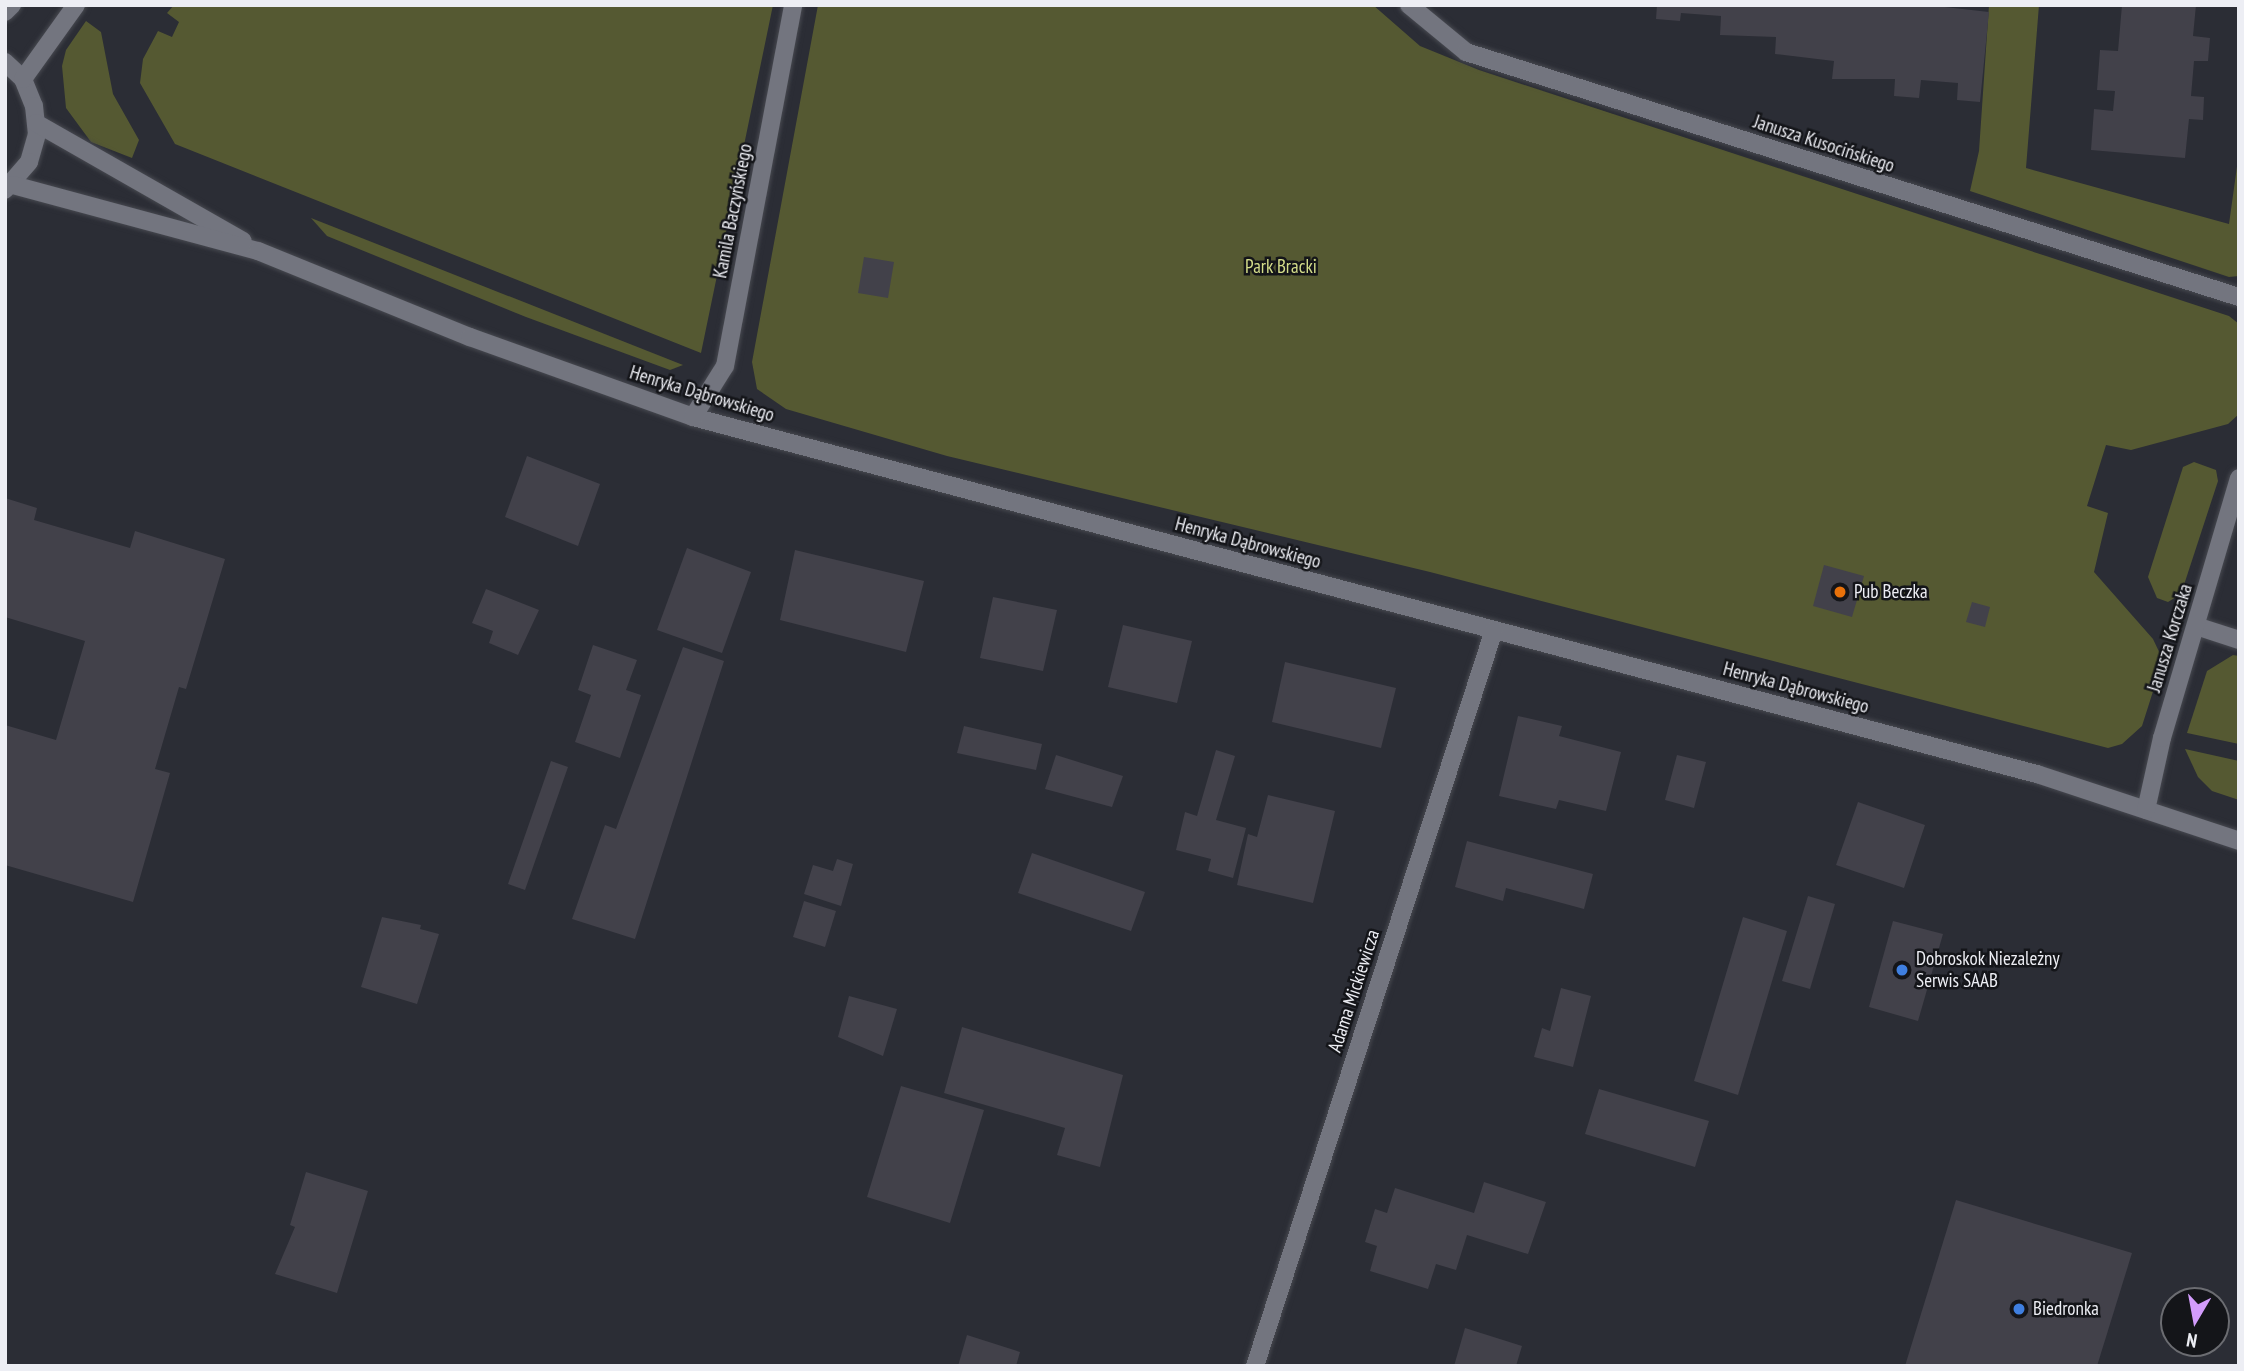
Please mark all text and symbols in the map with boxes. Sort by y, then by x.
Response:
street label: Janusza Kusocińskiego [1751,110,1897,178]
street label: Kamila Baczyńskiego [709,142,757,280]
park label: Park Bracki [1245,256,1317,278]
street label: Henryka Dąbrowskiego [627,361,777,427]
street label: Henryka Dąbrowskiego [1173,513,1323,573]
place label: Pub Beczka [1854,581,1928,603]
street label: Janusza Korczaka [2143,581,2197,695]
marker: Pub Beczka [1832,584,1848,600]
street label: Henryka Dąbrowskiego [1721,658,1871,718]
street label: Adama Mickiewicza [1323,927,1385,1055]
place label: Dobroskok Niezależny Serwis SAAB [1916,948,2060,992]
marker: Dobroskok Niezależny Serwis SAAB [1894,962,1910,978]
north arrow [2160,1287,2230,1357]
place label: Biedronka [2033,1298,2099,1320]
marker: Biedronka [2011,1301,2027,1317]
text: N [2185,1328,2199,1353]

